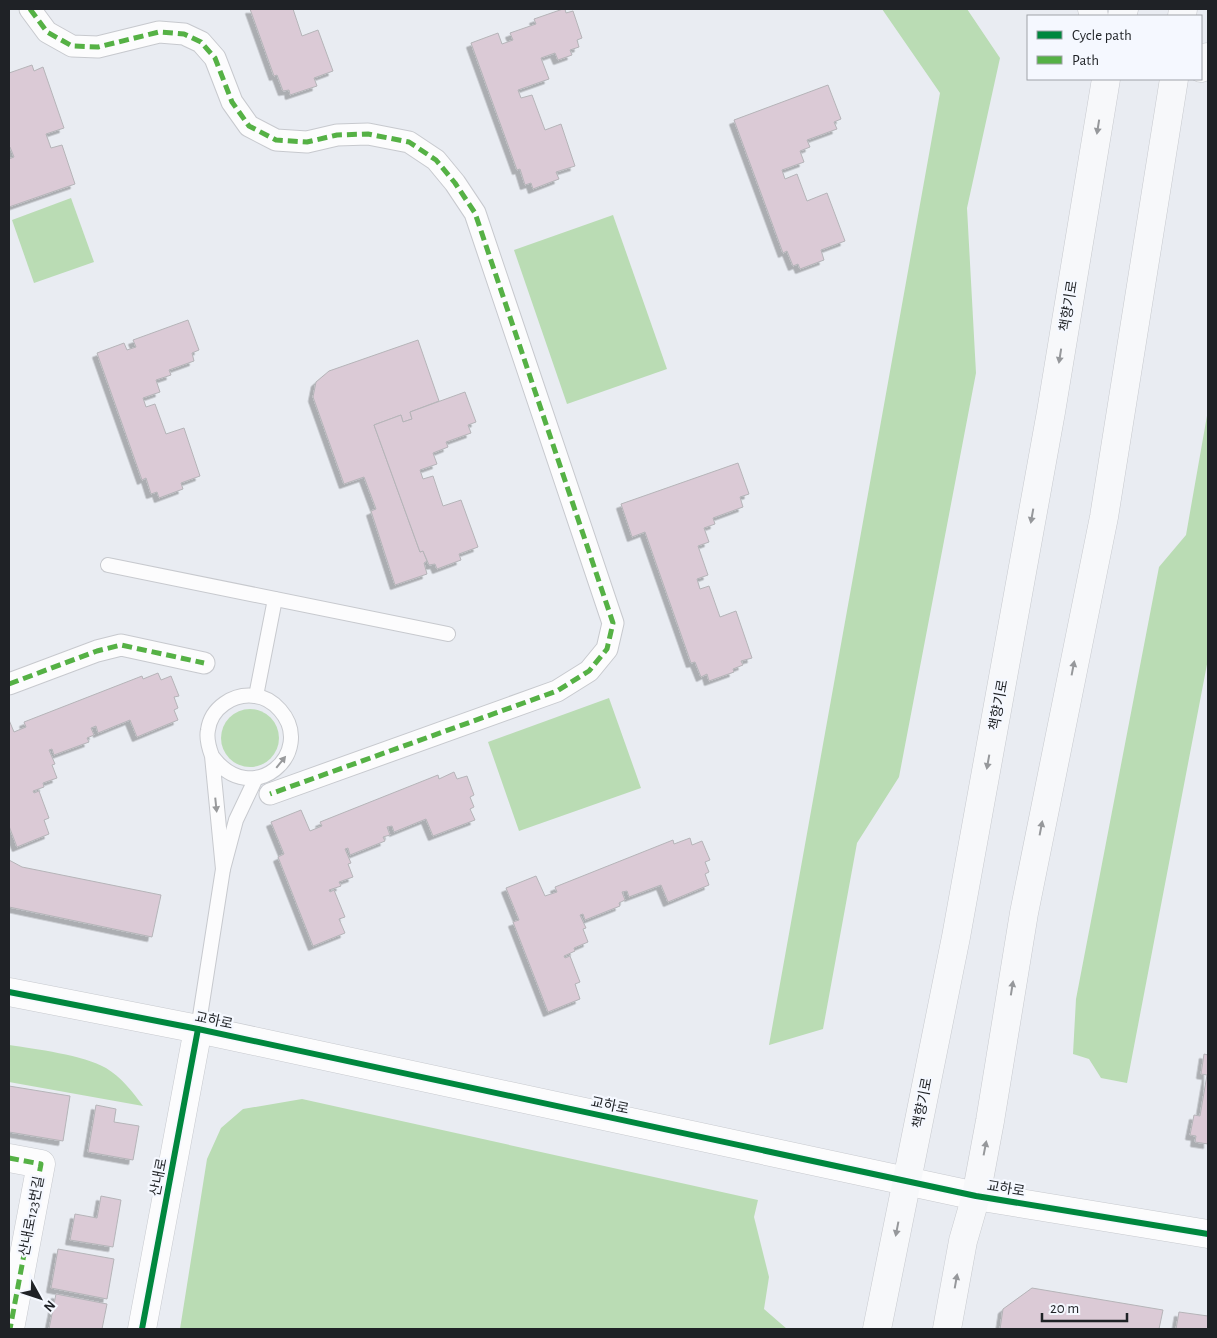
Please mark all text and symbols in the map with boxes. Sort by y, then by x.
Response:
legend [1027,15,1202,80]
text: Cycle path [1072,28,1132,43]
text: Path [1072,53,1099,68]
one-way arrow [1094,119,1102,135]
street label: 책향기로 [1057,279,1080,333]
one-way arrow [1056,349,1064,365]
one-way arrow [1028,509,1036,524]
one-way arrow [1069,661,1077,676]
street label: 책향기로 [987,678,1010,732]
one-way arrow [276,755,287,768]
one-way arrow [983,755,991,771]
one-way arrow [213,797,221,813]
one-way arrow [1037,820,1045,835]
one-way arrow [1008,979,1016,995]
street label: 교하로 [193,1009,234,1032]
street label: 책향기로 [910,1076,935,1130]
street label: 교하로 [589,1094,630,1117]
one-way arrow [981,1140,989,1155]
street label: 산내로 [147,1157,170,1197]
street label: 산내로123번길 [16,1175,47,1257]
street label: 교하로 [986,1178,1026,1199]
one-way arrow [893,1221,901,1237]
north arrow [15,1273,65,1323]
one-way arrow [952,1273,960,1289]
scale bar [1042,1290,1127,1322]
text: N [41,1297,58,1314]
text: 20 m [1050,1301,1079,1316]

